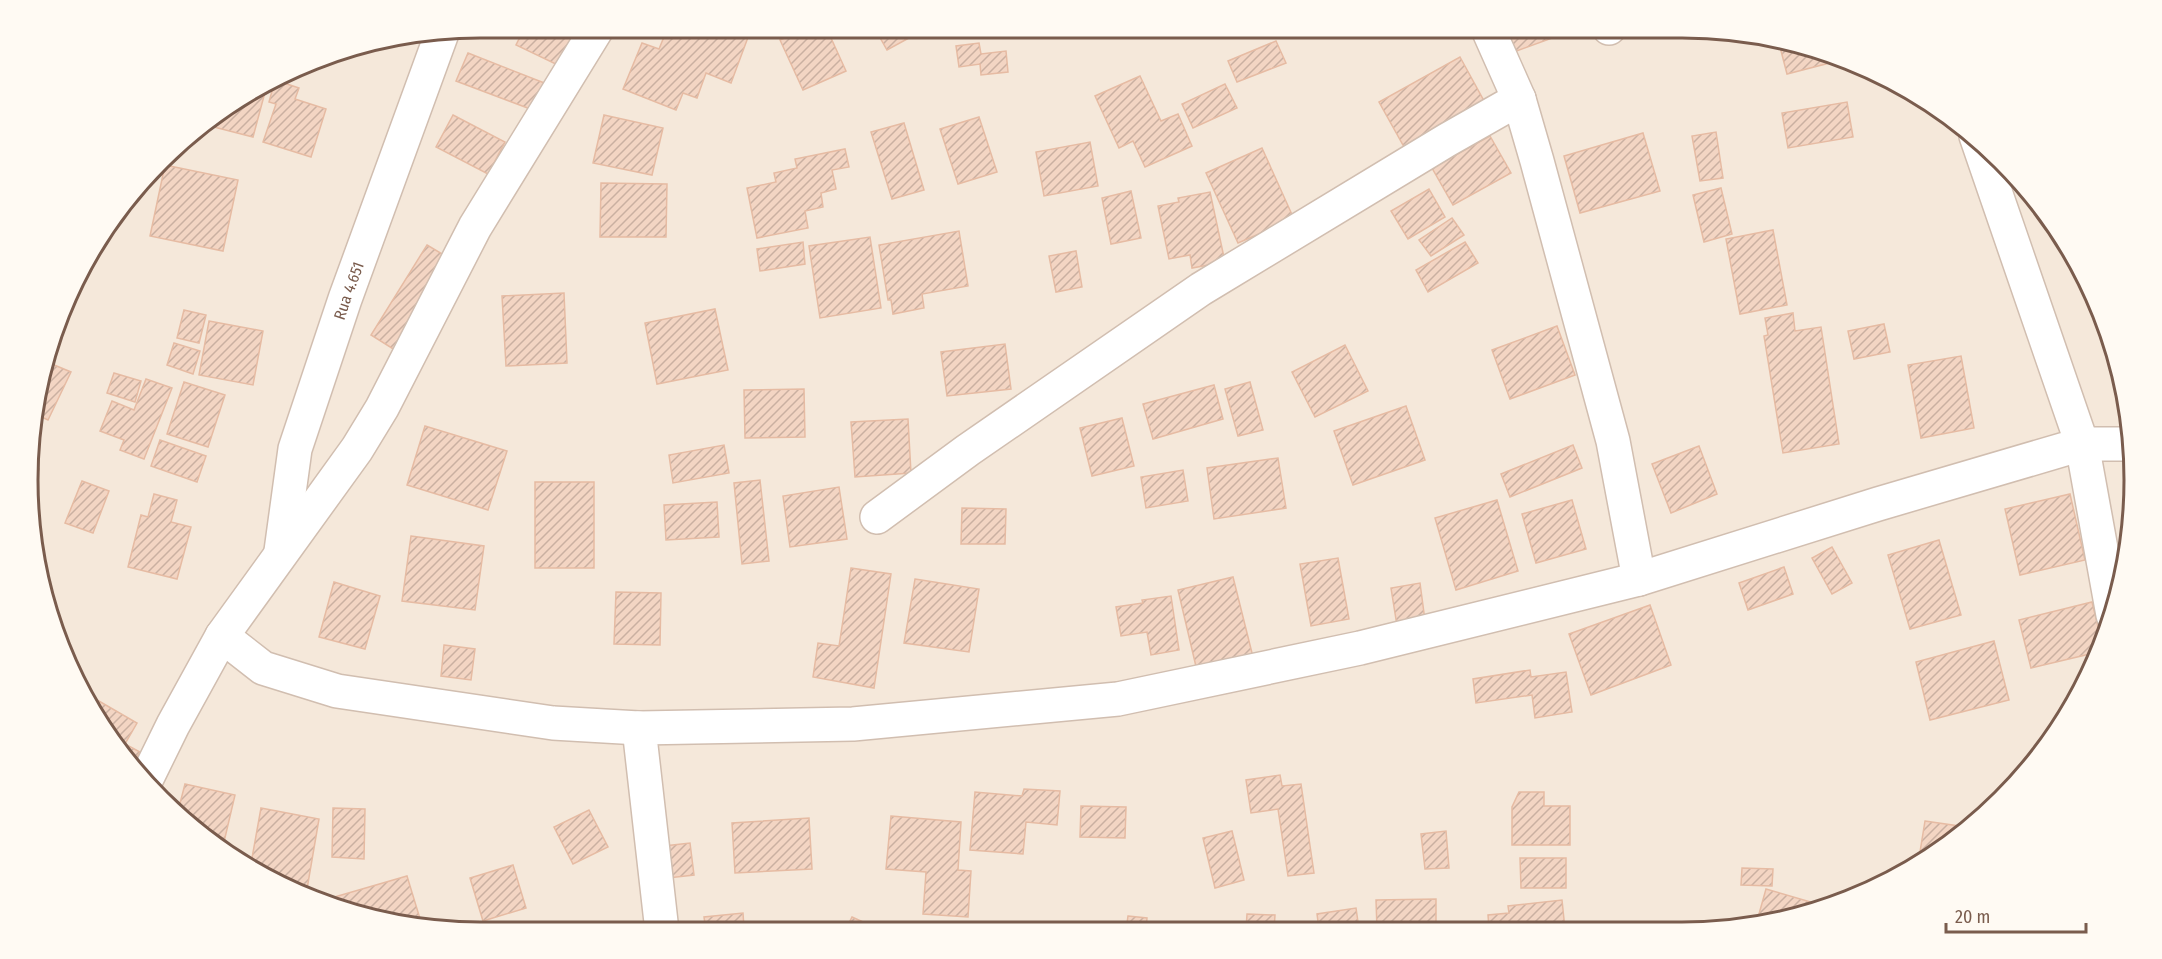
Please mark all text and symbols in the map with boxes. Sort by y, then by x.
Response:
street label: Rua 4.651 [330,259,368,322]
scale bar [1946,896,2086,934]
text: 20 m [1955,906,1990,928]

